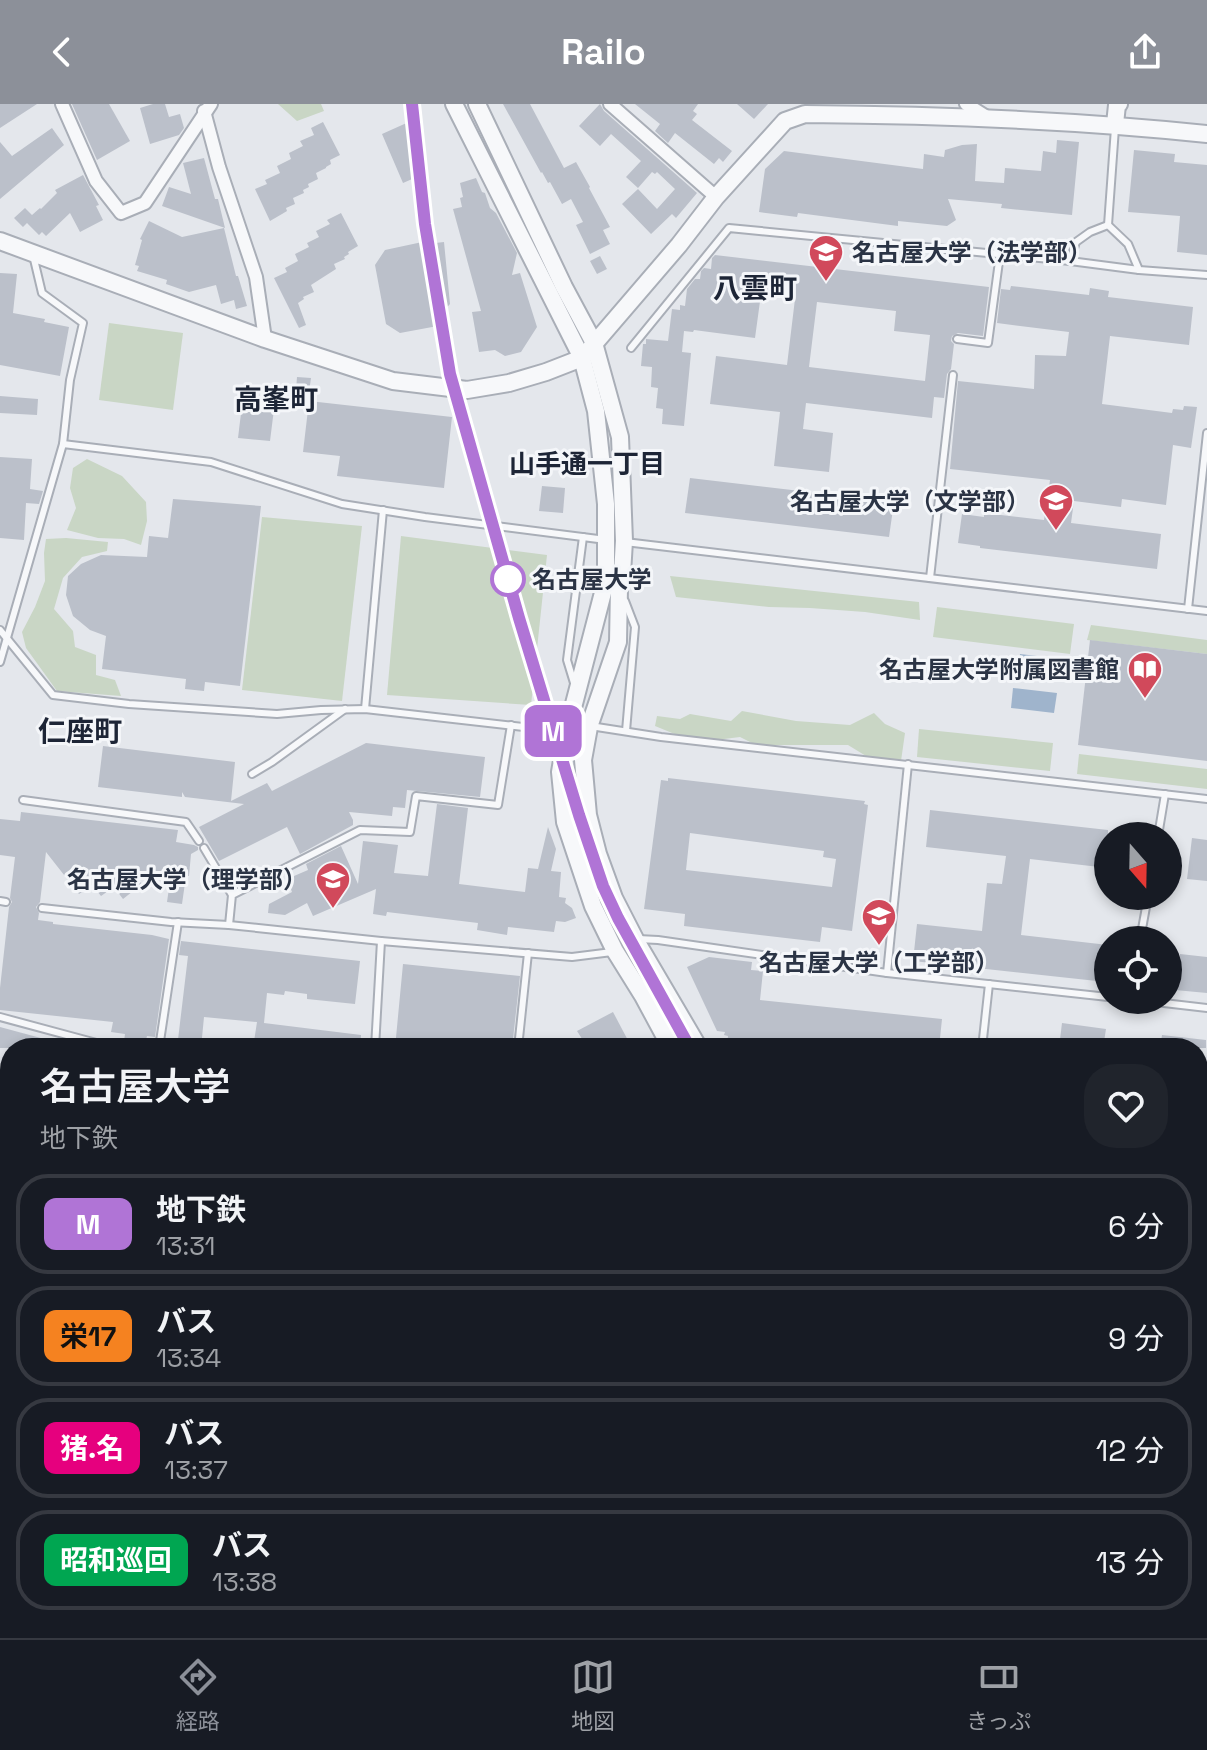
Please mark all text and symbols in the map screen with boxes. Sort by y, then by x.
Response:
text: Railo [561,29,646,75]
icon: back [40,30,84,74]
icon: share [1123,30,1167,74]
school or university icon: 名古屋大学（法学部） [807,233,845,283]
place label: 名古屋大学（法学部） [852,237,1092,268]
district label: 八雲町 [713,270,797,306]
district label: 高峯町 [234,381,318,417]
district label: 山手通一丁目 [509,447,665,481]
school or university icon: 名古屋大学（文学部） [1037,482,1075,532]
place label: 名古屋大学（文学部） [790,486,1030,517]
marker: 名古屋大学 [491,562,525,596]
place label: 名古屋大学 [532,564,652,595]
library icon: 名古屋大学附属図書館 [1126,650,1164,700]
place label: 名古屋大学附属図書館 [879,654,1119,685]
line badge: M [527,705,579,757]
district label: 仁座町 [38,713,122,749]
text: M [541,713,565,749]
north arrow [1094,822,1182,910]
map controls [1094,822,1182,1014]
school or university icon: 名古屋大学（理学部） [314,860,352,910]
place label: 名古屋大学（理学部） [67,864,307,895]
school or university icon: 名古屋大学（工学部） [860,897,898,947]
button: locate [1094,926,1182,1014]
place label: 名古屋大学（工学部） [759,947,999,978]
text: 名古屋大学 [40,1063,230,1111]
button: heart [1084,1064,1168,1148]
text: 地下鉄 [40,1121,118,1155]
text: 地下鉄 [156,1190,246,1229]
text: M [76,1206,100,1242]
text: 6 分 [1108,1207,1164,1246]
text: 13:31 [156,1229,215,1263]
text: バス [156,1302,216,1341]
text: 栄17 [60,1318,116,1354]
text: 9 分 [1108,1319,1164,1358]
text: 13:34 [156,1341,221,1375]
text: バス [164,1414,224,1453]
text: 猪.名 [60,1430,124,1466]
text: 12 分 [1096,1431,1164,1470]
text: 13:37 [164,1453,228,1487]
text: バス [212,1526,272,1565]
text: 昭和巡回 [60,1542,172,1578]
text: 13 分 [1096,1543,1164,1582]
text: 13:38 [212,1565,277,1599]
tab: 経路 [176,1655,220,1735]
tab: 地図 [571,1655,615,1735]
tab: きっぷ [966,1655,1031,1735]

